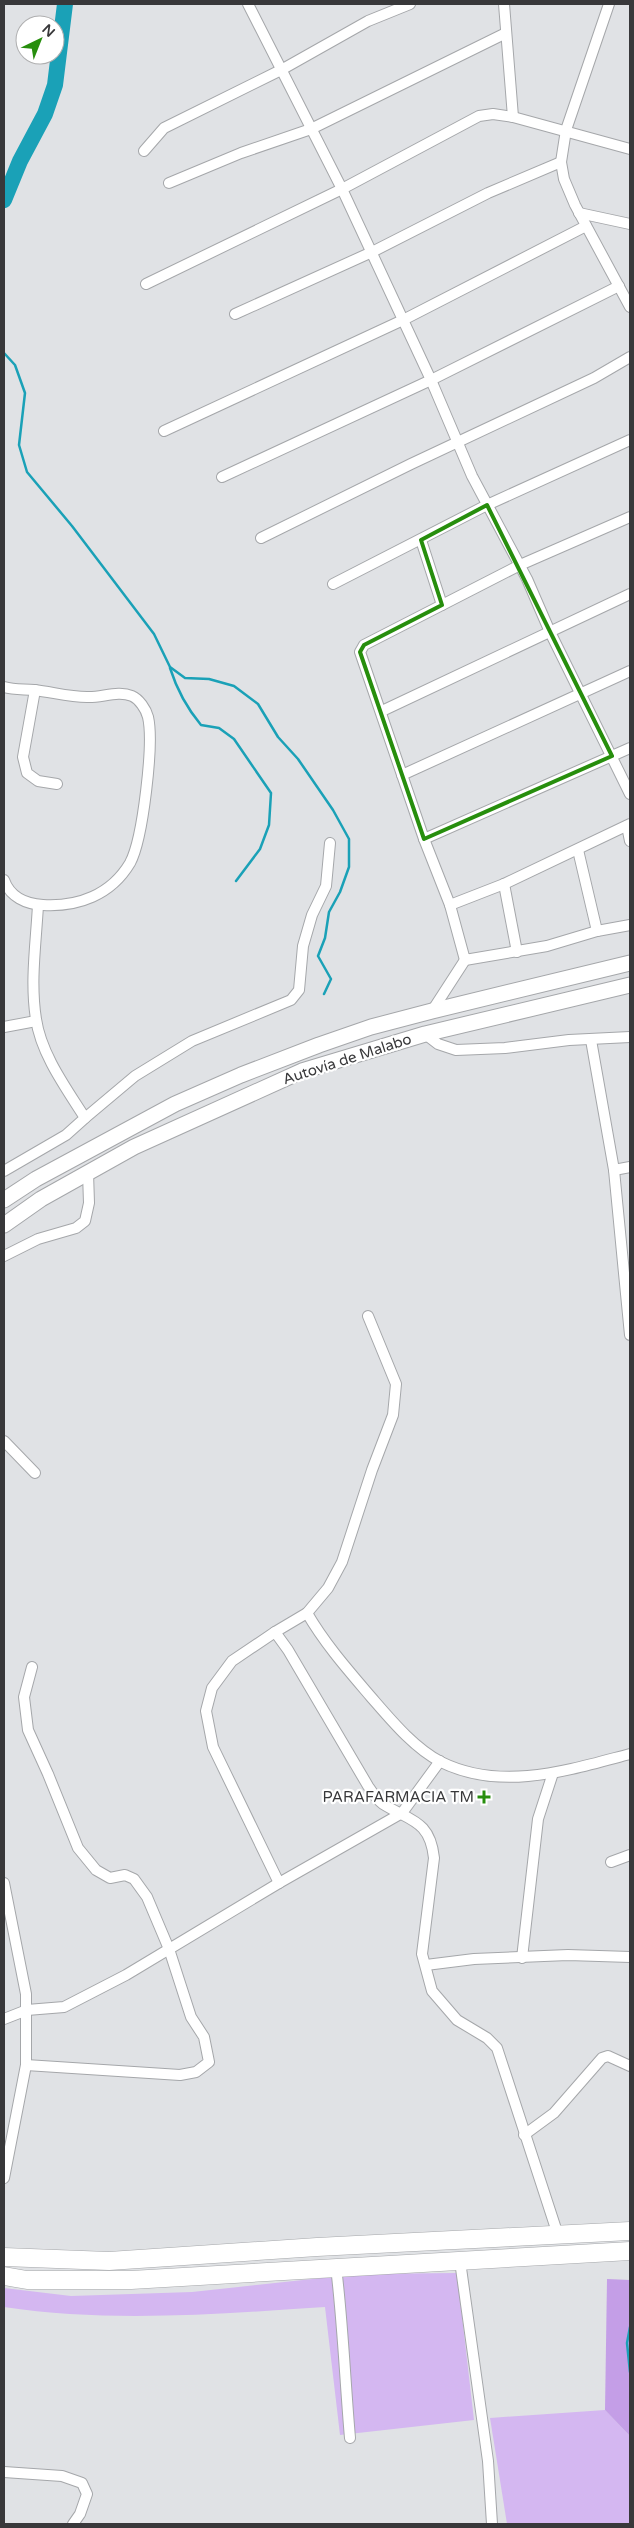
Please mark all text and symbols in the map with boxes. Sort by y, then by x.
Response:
north arrow [15,15,65,65]
text: N [39,21,58,41]
street label: Autovía de Malabo [280,1030,414,1088]
place label: PARAFARMACIA TM [322,1788,474,1806]
marker: PARAFARMACIA TM [478,1791,490,1803]

